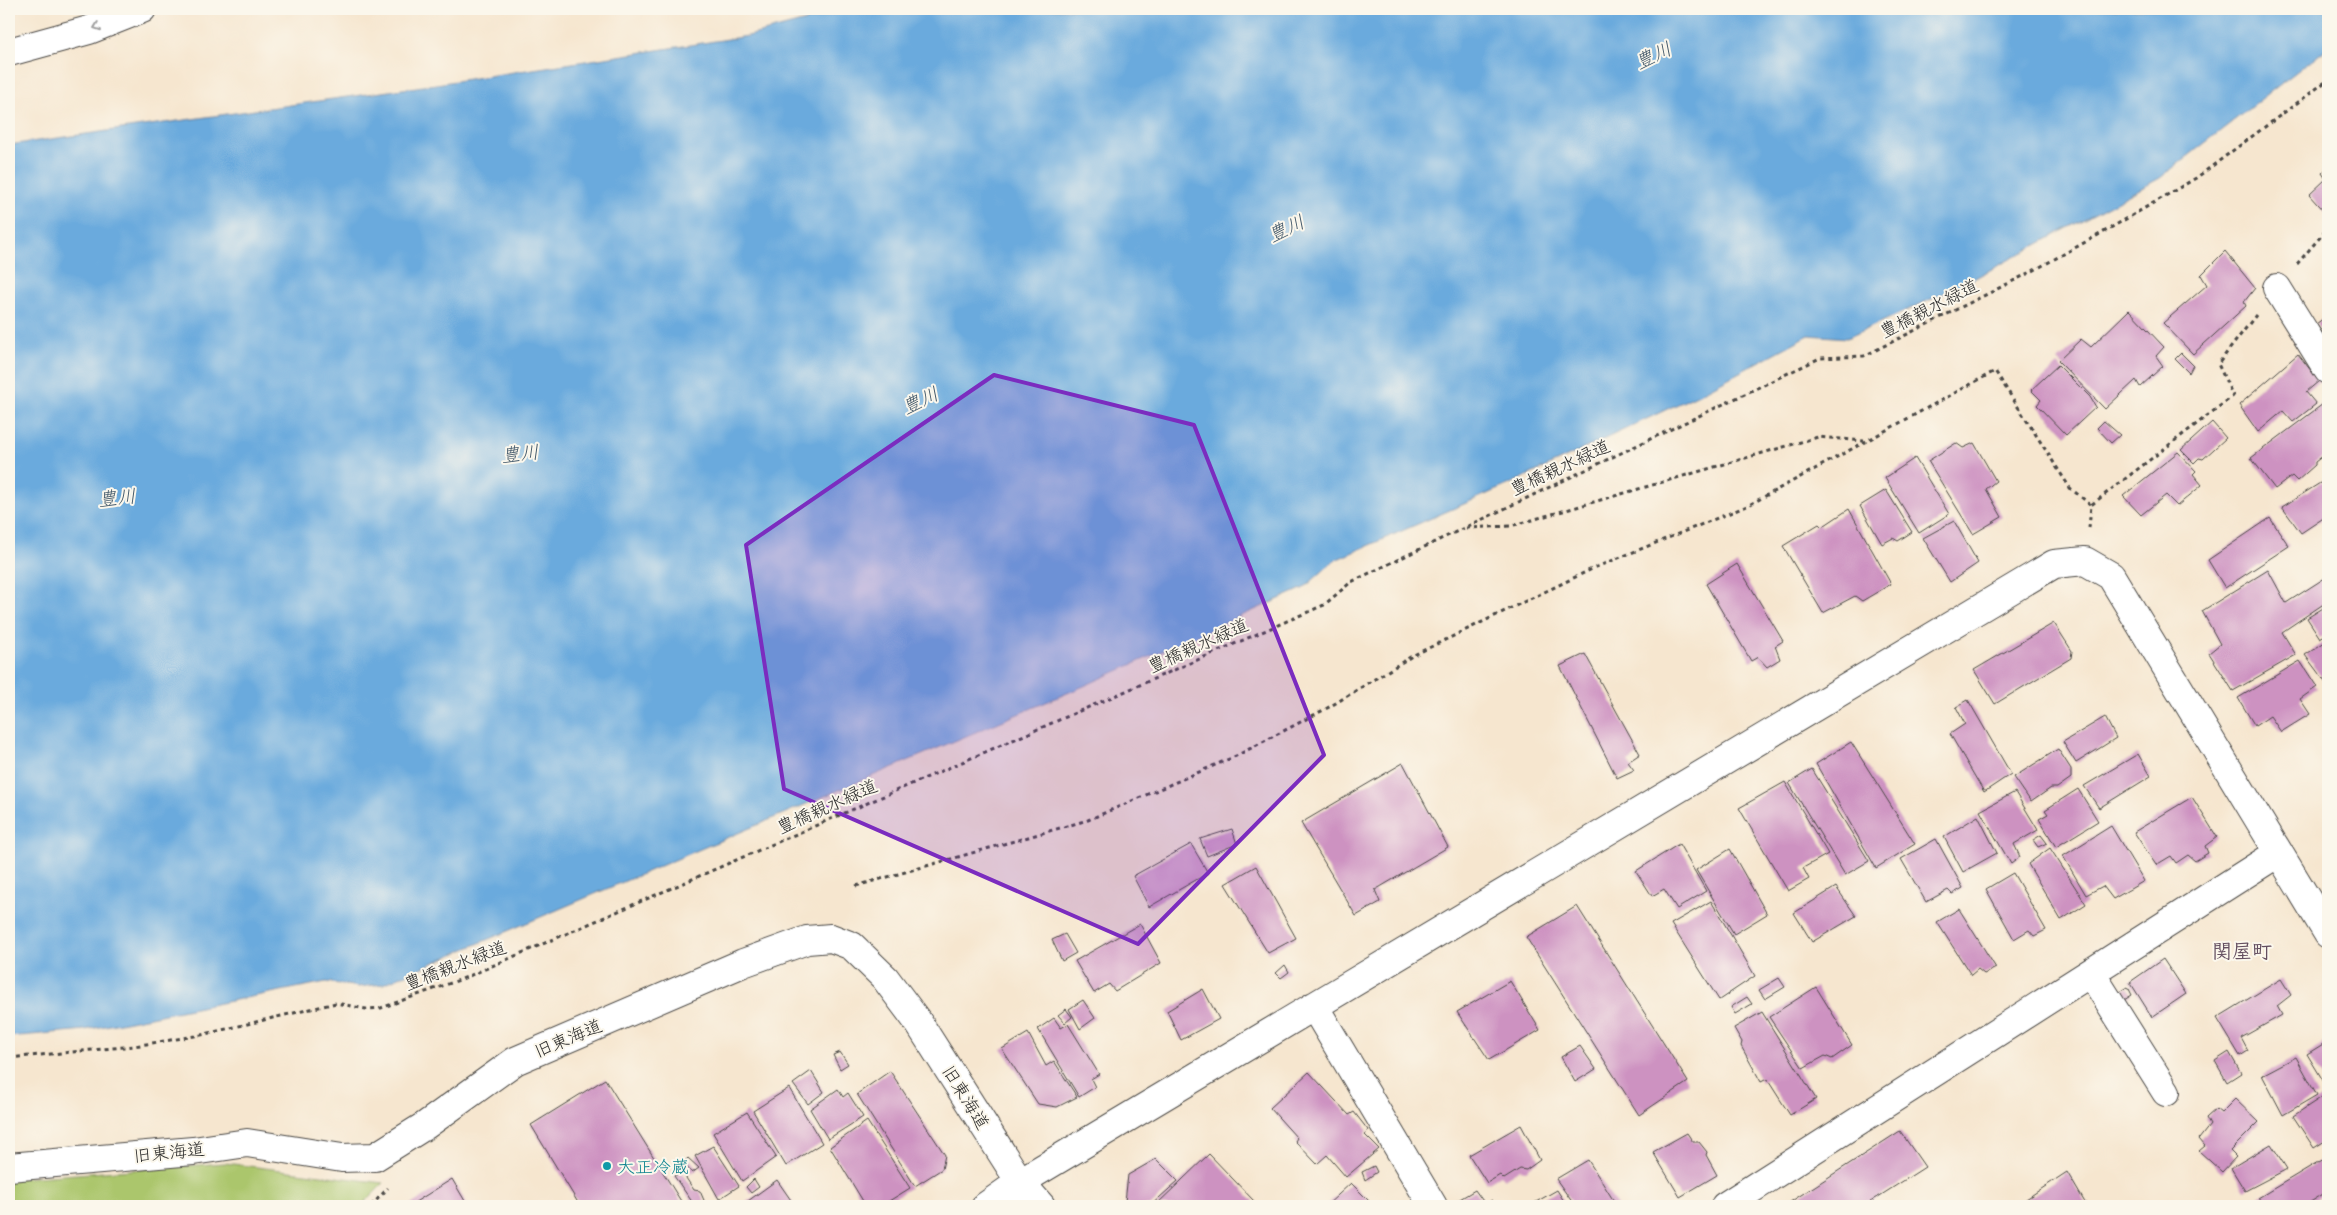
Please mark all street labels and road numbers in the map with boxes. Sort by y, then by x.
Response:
street label: 豊橋親水緑道 [1876,273,1982,343]
street label: 豊橋親水緑道 [1506,434,1614,500]
street label: 豊橋親水緑道 [1144,613,1252,677]
street label: 豊橋親水緑道 [773,774,881,838]
street label: 豊橋親水緑道 [400,935,510,995]
street label: 旧東海道 [530,1013,606,1063]
street label: 旧東海道 [937,1060,995,1134]
street label: 旧東海道 [132,1137,206,1167]

